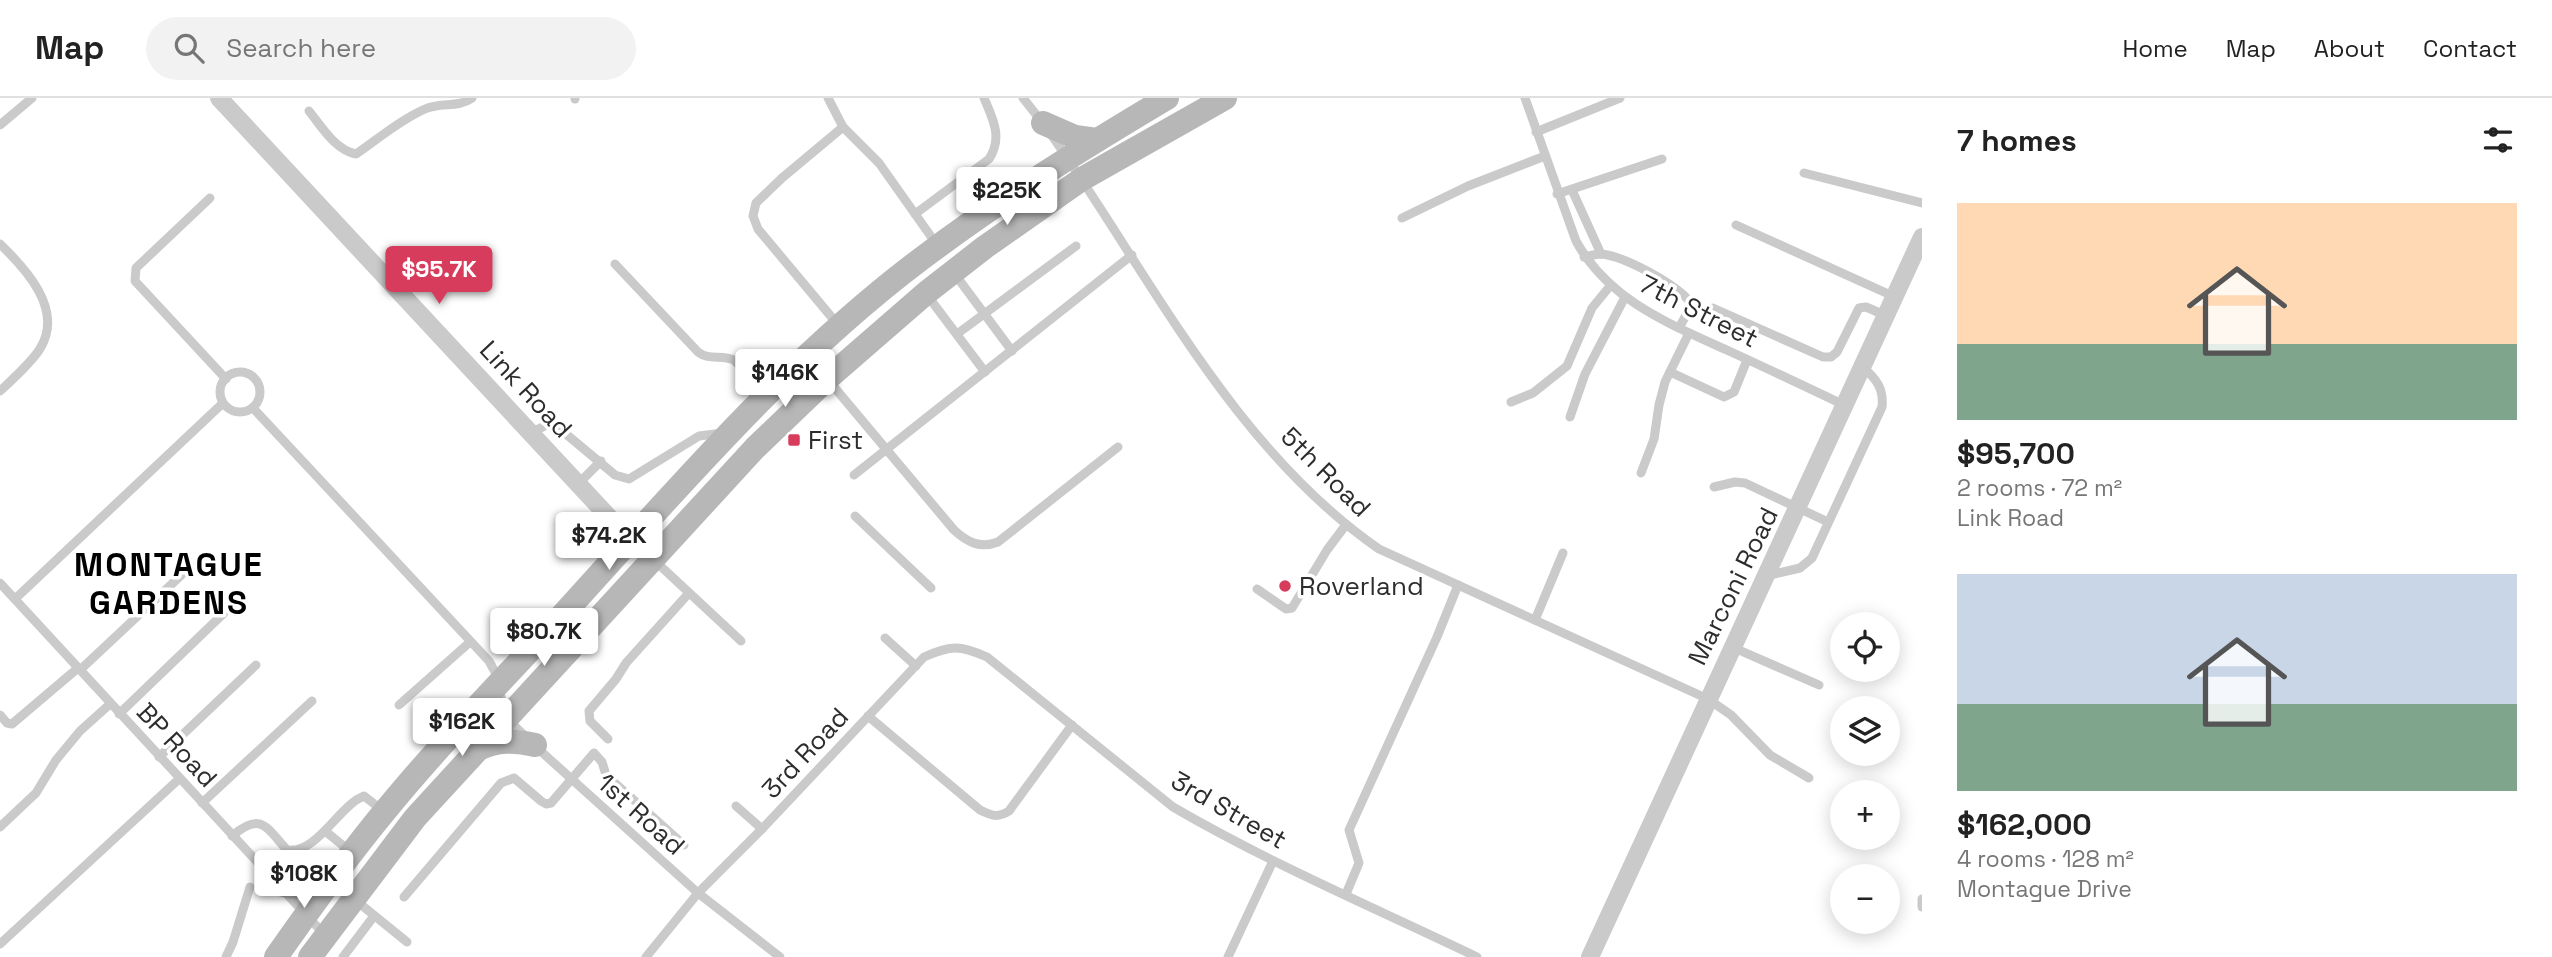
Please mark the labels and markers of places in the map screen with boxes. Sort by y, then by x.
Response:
pin: $225K [958,167,1056,227]
pin: $95.7K [382,246,496,306]
pin: $146K [736,350,834,409]
place label: First [808,423,863,457]
marker: First [786,432,802,448]
pin: $74.2K [552,512,666,572]
place label: Roverland [1299,569,1424,603]
marker: Roverland [1277,578,1293,594]
pin: $80.7K [487,608,601,668]
pin: $162K [413,698,511,758]
pin: $108K [255,850,353,910]

